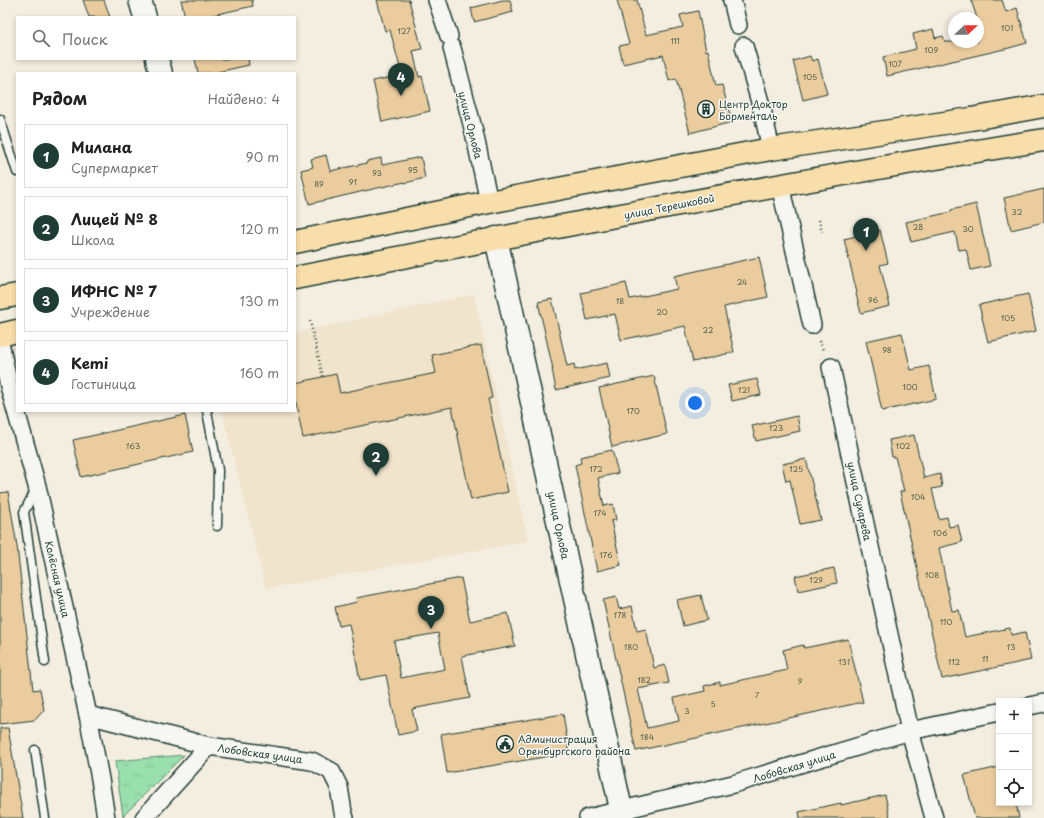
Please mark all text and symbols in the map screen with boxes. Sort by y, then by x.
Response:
north arrow [948,12,984,48]
search box [16,16,296,60]
house number: 101 [1001,22,1013,34]
house number: 127 [397,25,411,37]
icon: search [30,27,52,49]
text: Поиск [62,27,108,50]
house number: 111 [670,35,680,47]
house number: 109 [924,44,938,56]
house number: 107 [888,58,902,70]
pin: 4 [388,63,414,96]
house number: 105 [803,71,817,83]
text: Рядом [32,85,87,111]
text: Найдено: 4 [208,89,280,108]
street label: улица Орлова [455,90,487,161]
place label: Центр Доктор Борменталь [719,96,788,123]
building icon: Центр Доктор Борменталь [696,99,716,119]
text: Милана [71,135,132,158]
text: 1 [43,147,49,166]
text: 90 m [246,147,279,166]
text: Супермаркет [71,158,158,177]
house number: 95 [408,164,418,176]
house number: 93 [372,167,382,179]
house number: 91 [349,176,358,188]
house number: 89 [314,178,324,190]
street label: улица Терешковой [622,190,716,222]
house number: 32 [1012,206,1023,218]
text: Лицей № 8 [71,207,158,230]
pin: 1 [853,218,879,251]
text: 2 [41,219,51,238]
text: 120 m [240,219,279,238]
house number: 28 [913,221,923,233]
house number: 30 [962,223,974,235]
text: Школа [71,230,115,249]
house number: 24 [737,276,747,288]
text: ИФНС № 7 [71,279,157,302]
text: 3 [42,291,50,310]
text: 130 m [240,291,279,310]
house number: 96 [868,294,878,306]
house number: 18 [616,295,624,307]
text: Учреждение [71,302,150,321]
house number: 20 [656,306,668,318]
house number: 105 [1001,312,1015,324]
house number: 22 [703,324,713,336]
house number: 98 [882,344,892,356]
text: Kemi [71,351,108,374]
text: 4 [42,363,50,382]
text: 160 m [240,363,279,382]
text: Гостиница [71,374,136,393]
house number: 100 [902,381,918,393]
house number: 121 [738,384,750,396]
your location [685,393,705,413]
house number: 170 [626,405,640,417]
house number: 123 [769,422,783,434]
house number: 163 [126,440,140,452]
house number: 102 [896,440,911,452]
pin: 2 [363,443,389,476]
street label: улица Сухарева [843,460,876,543]
house number: 172 [589,463,603,475]
house number: 125 [789,463,803,475]
street label: улица Орлова [544,490,574,561]
house number: 104 [911,491,925,503]
house number: 174 [593,507,607,519]
house number: 106 [932,527,948,539]
street label: Колёсная улица [42,539,74,619]
house number: 176 [599,549,613,561]
house number: 108 [925,569,939,581]
house number: 129 [809,574,823,586]
pin: 3 [418,596,444,629]
house number: 178 [614,609,626,621]
house number: 110 [940,616,952,628]
house number: 180 [624,641,638,653]
house number: 13 [1007,641,1015,653]
house number: 11 [982,653,988,665]
house number: 131 [838,656,850,668]
house number: 112 [948,656,961,668]
house number: 182 [637,674,651,686]
house number: 9 [798,675,803,687]
house number: 7 [755,689,760,701]
house number: 5 [710,698,716,710]
map controls [996,698,1032,806]
button: + [996,698,1032,734]
house number: 3 [684,705,690,717]
place label: Администрация Оренбургского района [518,731,631,758]
house number: 184 [640,731,654,743]
public building icon: Администрация Оренбургского района [495,734,515,754]
button: − [996,734,1032,770]
street label: Лобовская улица [216,740,304,766]
street label: Лобовская улица [751,746,838,786]
button: locate [996,770,1032,806]

